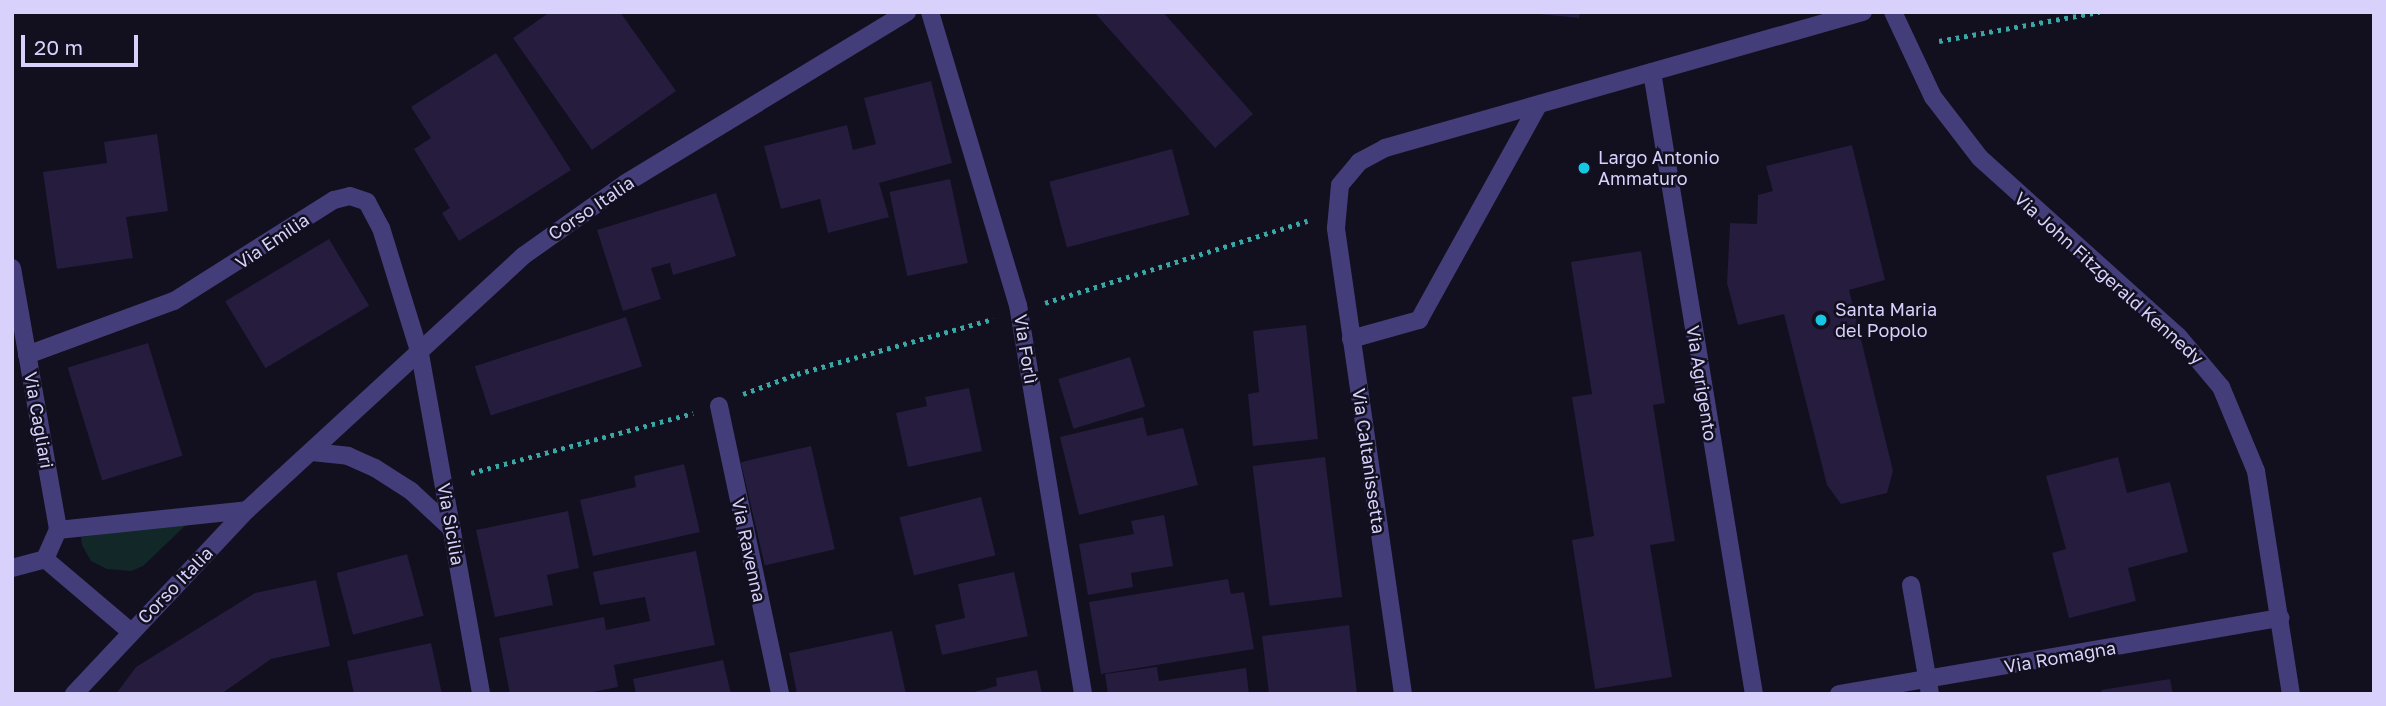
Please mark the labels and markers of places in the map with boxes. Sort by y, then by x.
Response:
place label: Largo Antonio Ammaturo [1598,147,1719,190]
marker: Largo Antonio Ammaturo [1576,160,1592,176]
place label: Santa Maria del Popolo [1835,299,1937,342]
marker: Santa Maria del Popolo [1813,312,1829,328]

